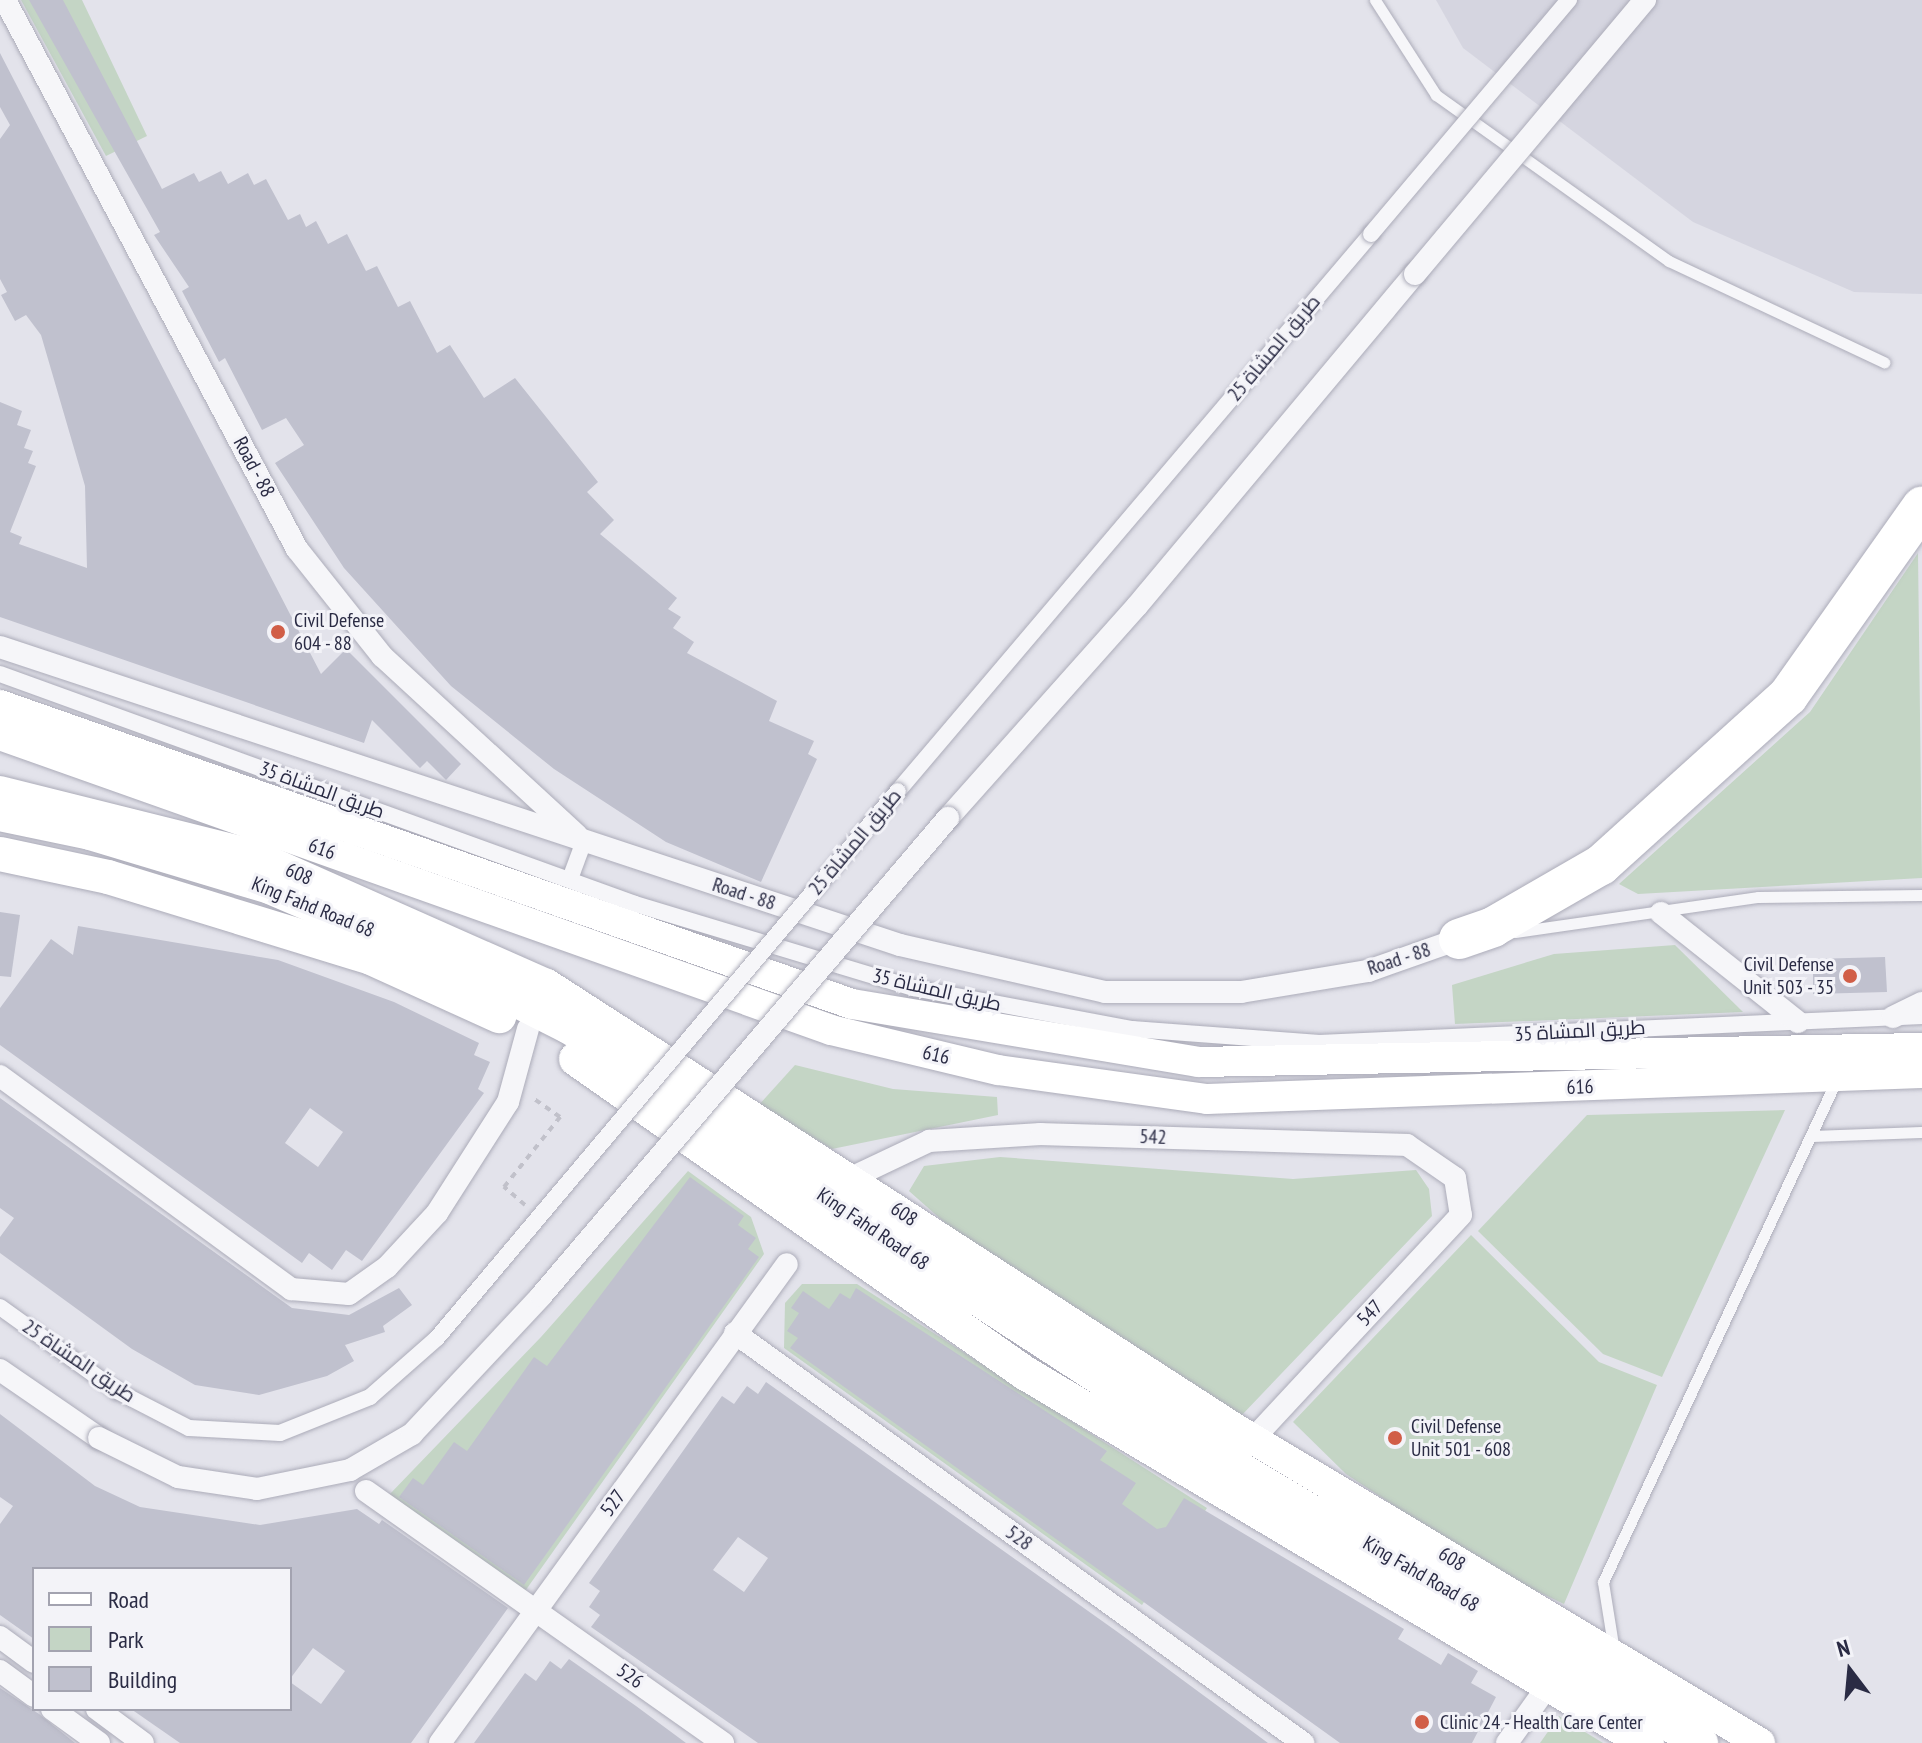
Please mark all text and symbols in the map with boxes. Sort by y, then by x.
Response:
street label: طريق المشاة 25 [1223,290,1325,406]
street label: Road - 88 [228,432,280,502]
place label: Civil Defense 604 - 88 [294,608,384,655]
marker: Civil Defense 604 - 88 [269,623,287,641]
street label: طريق المشاة 35 [256,756,388,824]
street label: طريق المشاة 25 [804,784,906,900]
street label: 616 [305,833,339,865]
street label: 608 [282,858,316,890]
street label: King Fahd Road 68 [248,871,378,943]
street label: Road - 88 [709,872,779,916]
street label: Road - 88 [1364,937,1434,981]
place label: Civil Defense Unit 503 - 35 [1741,952,1834,999]
street label: طريق المشاة 35 [870,964,1004,1016]
marker: Civil Defense Unit 503 - 35 [1841,967,1859,985]
street label: طريق المشاة 35 [1514,1016,1646,1046]
street label: 616 [920,1040,952,1070]
street label: 616 [1566,1075,1594,1099]
street label: 542 [1139,1125,1167,1149]
street label: King Fahd Road 68 [812,1183,934,1275]
street label: 608 [886,1197,922,1231]
street label: 547 [1352,1295,1388,1331]
street label: طريق المشاة 25 [18,1314,140,1408]
place label: Civil Defense Unit 501 - 608 [1411,1414,1513,1461]
marker: Civil Defense Unit 501 - 608 [1386,1429,1404,1447]
street label: 527 [595,1485,631,1521]
street label: 528 [1001,1520,1037,1556]
street label: King Fahd Road 68 [1359,1531,1483,1617]
street label: 608 [1434,1542,1470,1576]
legend [32,1567,292,1711]
text: Road [108,1584,149,1615]
text: Park [108,1624,144,1655]
north arrow [1810,1631,1890,1711]
text: N [1834,1633,1853,1663]
street label: 526 [612,1658,648,1694]
text: Building [108,1664,177,1695]
place label: Clinic 24 - Health Care Center [1440,1710,1645,1734]
marker: Clinic 24 - Health Care Center [1411,1711,1433,1733]

